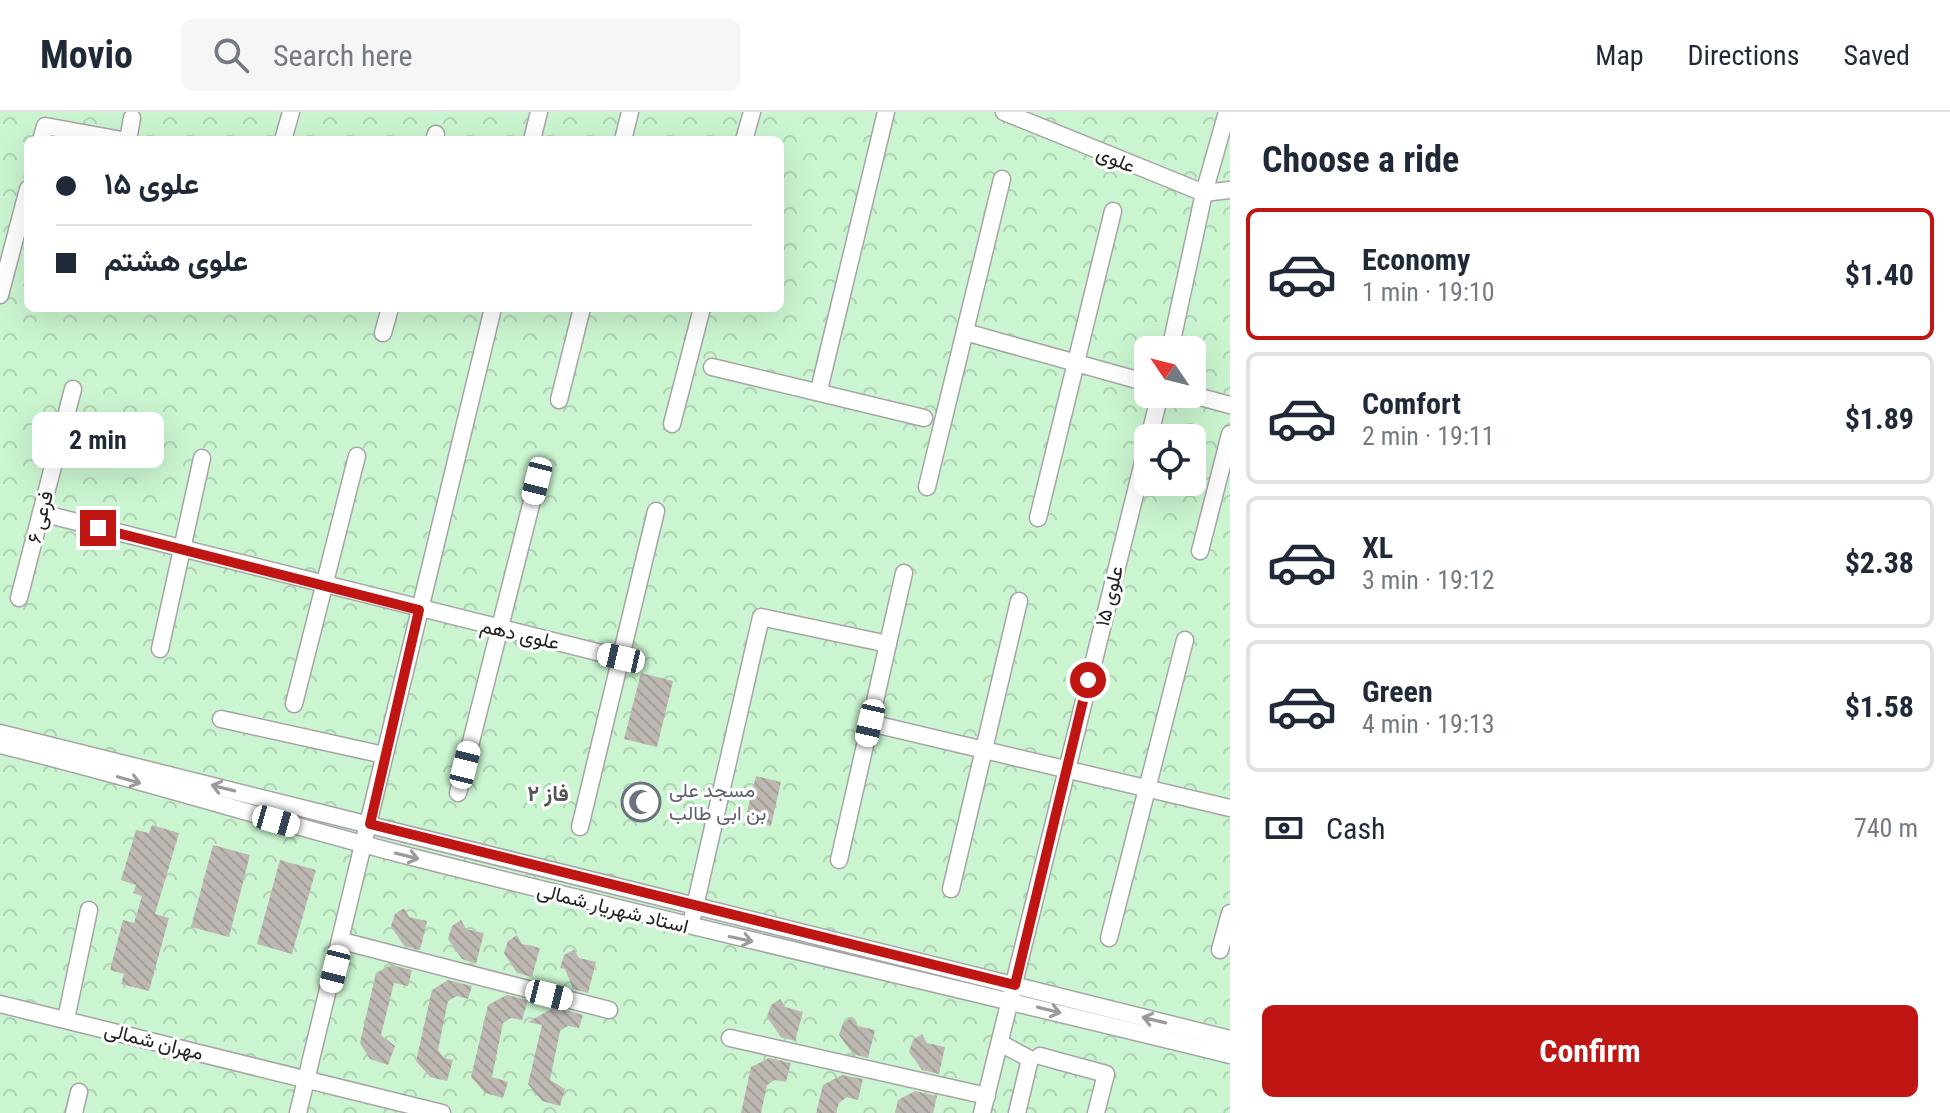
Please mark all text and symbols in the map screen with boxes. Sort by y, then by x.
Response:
search box [181,19,741,91]
text: Movio [40,33,133,77]
icon: search [209,33,253,77]
text: Search here [273,38,413,73]
text: Map [1595,39,1644,72]
text: Directions [1688,39,1799,72]
text: Saved [1843,39,1910,72]
text: Choose a ride [1262,139,1459,181]
street label: علوی [1093,140,1139,179]
text: علوی ۱۵ [104,166,199,201]
icon: car [1266,238,1338,310]
text: Economy [1362,242,1470,277]
text: علوی هشتم [104,243,248,278]
text: $1.40 [1845,257,1914,292]
text: 1 min · 19:10 [1362,277,1495,307]
north arrow [1134,336,1206,408]
map controls [1134,336,1206,496]
icon: car [1266,382,1338,454]
text: Comfort [1362,386,1461,421]
text: $1.89 [1845,401,1914,436]
callout: 2 min [32,412,164,468]
text: 2 min · 19:11 [1362,421,1495,451]
button: locate [1134,424,1206,496]
text: 2 min [69,425,127,455]
car [520,455,554,507]
street label: فرعی ۶ [22,488,59,546]
route end [80,510,116,546]
icon: car [1266,526,1338,598]
text: XL [1362,530,1393,565]
text: $2.38 [1845,545,1914,580]
street label: علوی ۱۵ [1090,563,1129,629]
text: 3 min · 19:12 [1362,565,1495,595]
street label: علوی دهم [478,613,562,656]
car [595,641,647,675]
route start [1070,662,1106,698]
icon: car [1266,670,1338,742]
text: Green [1362,674,1433,709]
text: $1.58 [1845,689,1914,724]
car [853,697,887,749]
text: 4 min · 19:13 [1362,709,1495,739]
car [448,739,482,791]
one-way arrow [116,773,142,788]
place label: مسجد علی بن ابی طالب [669,778,766,825]
one-way arrow [210,780,236,795]
district label: فاز ۲ [527,781,569,807]
mosque icon: مسجد علی بن ابی طالب [620,781,662,823]
car [250,803,302,839]
icon: cash [1262,806,1306,850]
text: Cash [1326,811,1386,846]
text: 740 m [1854,813,1918,843]
one-way arrow [394,850,420,865]
street label: استاد شهریار شمالی [535,878,691,939]
one-way arrow [728,932,753,947]
car [318,943,352,995]
car [523,978,575,1012]
one-way arrow [1035,1004,1061,1019]
button: Confirm [1262,1005,1918,1097]
one-way arrow [1142,1012,1168,1027]
street label: مهران شمالی [102,1017,206,1066]

